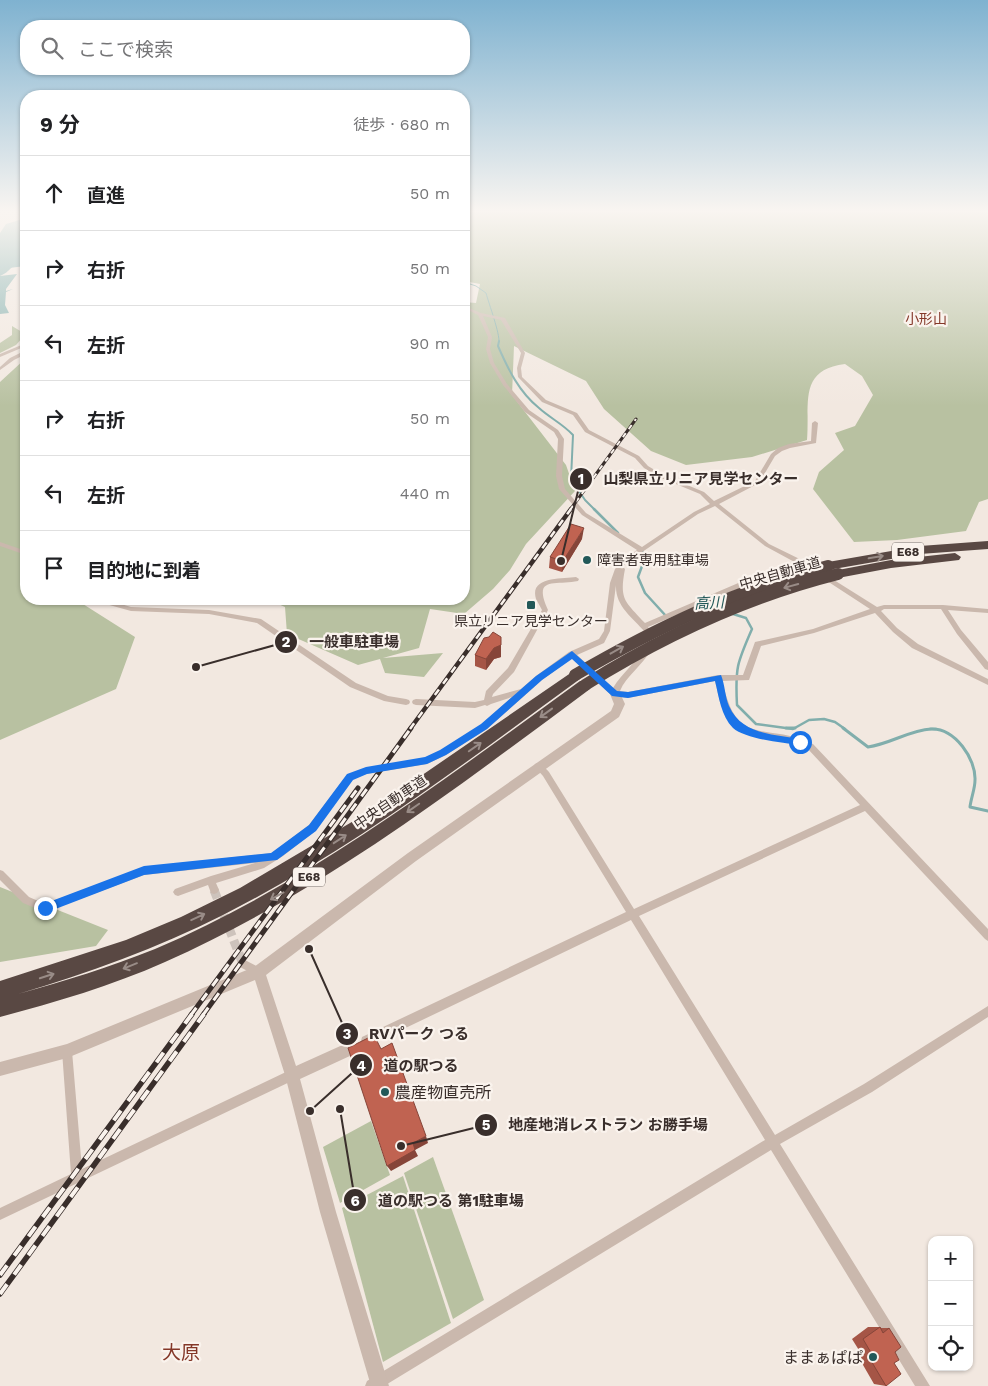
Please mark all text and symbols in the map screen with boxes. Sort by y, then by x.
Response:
search box [20,20,470,75]
icon: search [38,34,66,62]
text: ここで検索 [78,38,173,61]
text: 9 分 [40,112,80,137]
text: 徒歩 · 680 m [353,115,450,134]
icon: ahead [40,179,68,207]
text: 直進 [87,184,125,207]
text: 50 m [410,184,450,203]
icon: right [40,254,68,282]
text: 右折 [87,259,125,282]
text: 50 m [410,259,450,278]
district label: 小形山 [905,311,947,327]
icon: left [40,329,68,357]
text: 左折 [87,334,125,357]
text: 90 m [409,334,450,353]
icon: right [40,404,68,432]
text: 右折 [87,409,125,432]
text: 50 m [410,409,450,428]
callout: 山梨県立リニア見学センター [568,464,808,494]
text: 1 [578,470,584,488]
text: 山梨県立リニア見学センター [603,470,799,488]
icon: left [40,479,68,507]
text: 左折 [87,484,125,507]
text: 440 m [400,484,450,503]
road number: E68 [892,542,924,562]
one-way arrow [868,551,884,561]
place label: 障害者専用駐車場 [597,552,709,568]
icon: arrive [40,554,68,582]
marker: 障害者専用駐車場 [581,554,593,566]
street label: 中央自動車道 [737,554,823,592]
text: 目的地に到着 [87,559,201,582]
one-way arrow [783,582,799,591]
water label: 高川 [694,593,726,613]
marker: 県立リニア見学センター [525,599,537,611]
place label: 県立リニア見学センター [454,613,608,629]
callout: 一般車駐車場 [274,627,409,657]
text: 2 [282,633,291,651]
text: 一般車駐車場 [309,633,399,651]
one-way arrow [610,645,624,655]
one-way arrow [539,708,553,719]
route start [789,731,812,754]
one-way arrow [467,742,481,752]
street label: 中央自動車道 [351,772,429,832]
one-way arrow [407,803,421,813]
one-way arrow [333,833,347,843]
road number: E68 [293,868,325,886]
one-way arrow [270,891,284,901]
route end [34,897,57,920]
one-way arrow [190,912,205,921]
one-way arrow [123,962,138,971]
one-way arrow [39,971,55,981]
callout: RVパーク つる [334,1019,479,1049]
text: 3 [343,1025,352,1043]
text: RVパーク つる [369,1025,469,1043]
callout: 道の駅つる [348,1050,468,1080]
text: 4 [356,1057,366,1075]
text: 道の駅つる [383,1057,459,1075]
place label: 農産物直売所 [395,1083,491,1102]
marker: 農産物直売所 [379,1086,391,1098]
callout: 地産地消レストラン お勝手場 [473,1110,717,1140]
text: 5 [482,1116,491,1134]
text: 地産地消レストラン お勝手場 [508,1116,708,1134]
callout: 道の駅つる 第1駐車場 [343,1185,533,1215]
text: 6 [350,1192,360,1210]
text: 道の駅つる 第1駐車場 [378,1192,524,1210]
map controls [928,1236,973,1371]
button: + [928,1236,973,1281]
button: − [928,1281,973,1326]
button: locate [928,1326,973,1371]
district label: 大原 [162,1341,200,1364]
place label: ままぁぱぱ [783,1348,863,1367]
marker: ままぁぱぱ [867,1351,879,1363]

